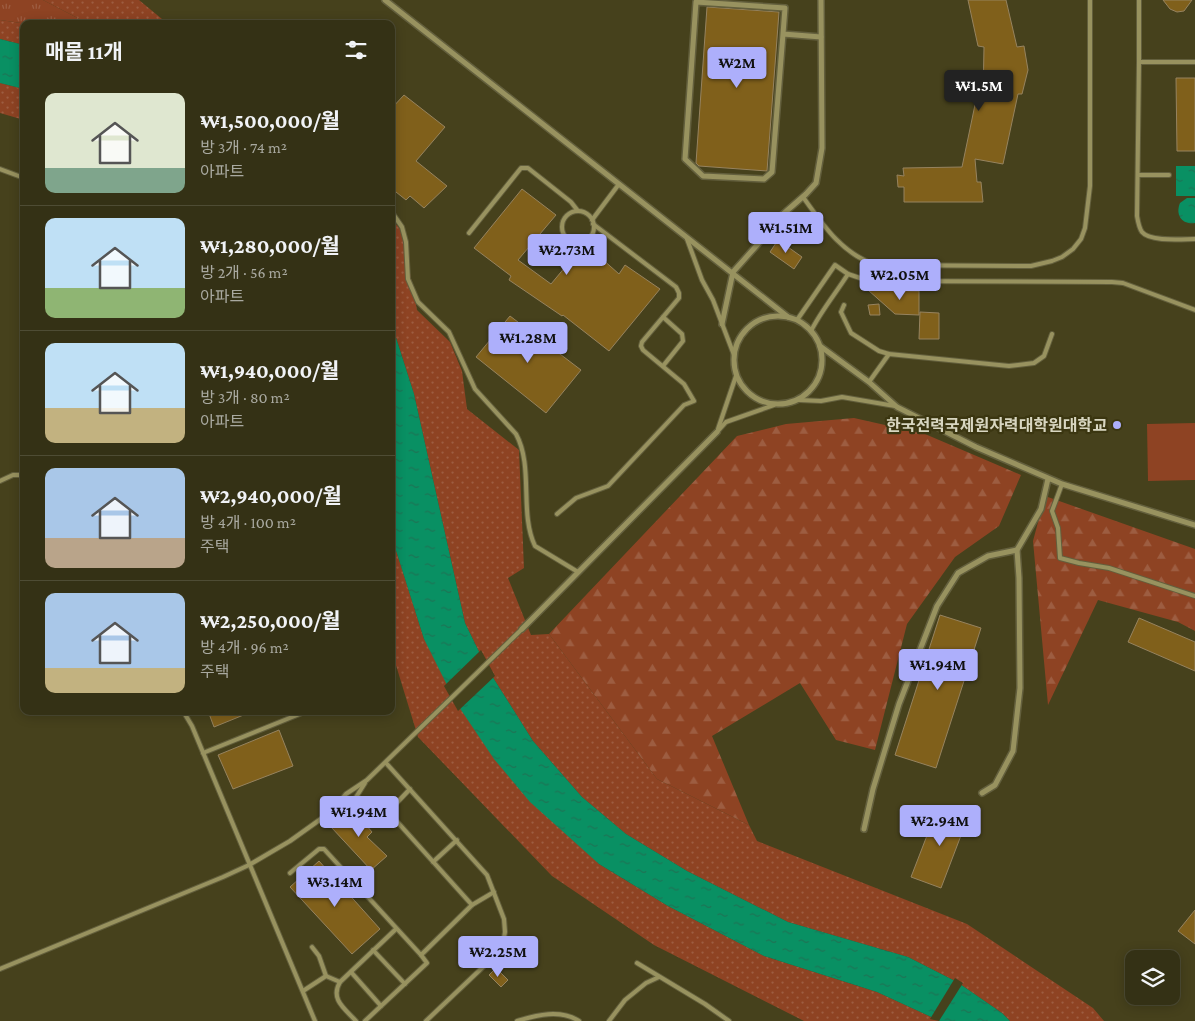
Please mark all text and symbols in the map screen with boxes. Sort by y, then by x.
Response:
icon: filters [342,36,370,64]
text: 매물 11개 [45,40,123,64]
pin: ₩2M [713,46,761,89]
text: ₩2M [718,54,756,71]
pin: ₩1.5M [944,70,1014,112]
text: ₩1.5M [955,77,1003,94]
text: ₩1,500,000/월 [200,109,340,133]
icon: home [85,113,145,173]
text: 방 3개 · 74 m² [200,139,287,156]
text: 아파트 [200,163,244,180]
pin: ₩1.51M [745,212,827,254]
text: ₩1.51M [759,219,813,236]
text: ₩1,280,000/월 [200,234,340,258]
pin: ₩2.73M [526,234,608,276]
icon: home [85,238,145,298]
text: ₩2.73M [539,241,595,258]
pin: ₩2.05M [859,258,941,301]
text: 방 2개 · 56 m² [200,264,288,281]
text: ₩2.05M [871,266,929,283]
text: 아파트 [200,288,244,305]
pin: ₩1.28M [487,322,569,364]
text: ₩1.28M [499,329,557,346]
text: ₩1,940,000/월 [200,359,339,383]
icon: home [85,363,145,423]
text: 방 3개 · 80 m² [200,389,290,406]
text: 아파트 [200,413,244,430]
place label: 한국전력국제원자력대학원대학교 [886,416,1107,434]
marker: 한국전력국제원자력대학원대학교 [1111,419,1123,431]
text: ₩2,940,000/월 [200,484,342,508]
icon: home [85,488,145,548]
text: 방 4개 · 100 m² [200,514,296,531]
text: 주택 [200,538,229,555]
text: ₩2,250,000/월 [200,609,341,633]
icon: home [85,613,145,673]
text: 방 4개 · 96 m² [200,639,289,656]
pin: ₩1.94M [897,648,979,691]
text: ₩1.94M [910,656,966,673]
text: 주택 [200,663,229,680]
pin: ₩1.94M [318,796,400,838]
text: ₩1.94M [331,803,387,820]
pin: ₩2.94M [899,804,981,847]
text: ₩2.94M [911,812,969,829]
pin: ₩3.14M [294,866,376,908]
text: ₩3.14M [307,873,363,890]
pin: ₩2.25M [457,936,539,978]
text: ₩2.25M [469,943,527,960]
map controls [1125,950,1180,1005]
button: layers [1125,950,1180,1005]

